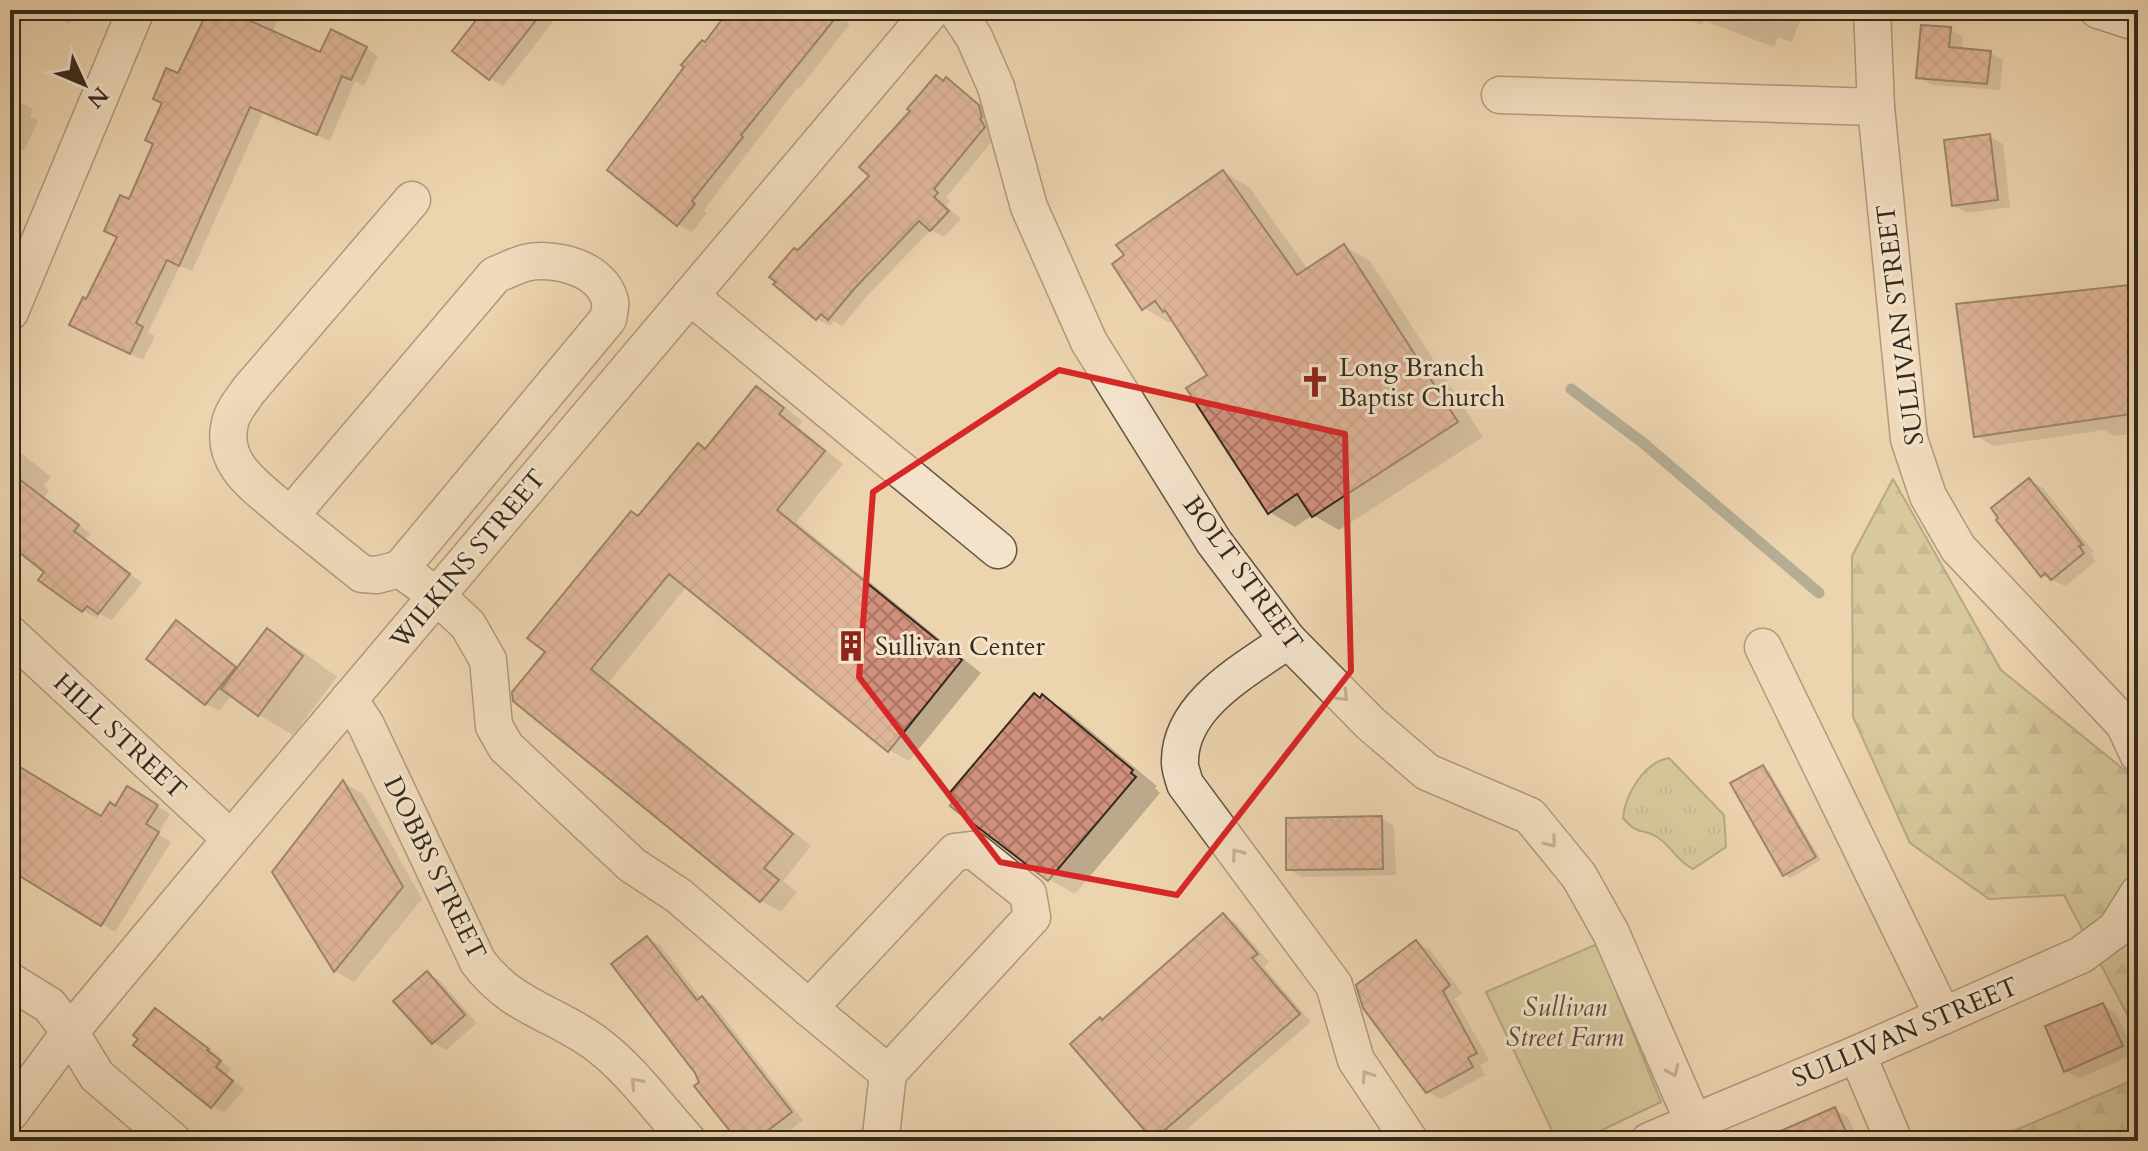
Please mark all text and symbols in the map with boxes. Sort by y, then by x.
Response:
north arrow [44,44,124,124]
text: N [80,80,115,114]
street label: SULLIVAN STREET [1868,202,1932,448]
place label: Long Branch Baptist Church [1339,350,1505,415]
church icon: Long Branch Baptist Church [1298,365,1332,399]
street label: WILKINS STREET [382,462,554,657]
street label: BOLT STREET [1175,489,1311,657]
building icon: Sullivan Center [834,629,868,663]
place label: Sullivan Center [875,629,1045,664]
street label: HILL STREET [46,665,194,807]
one-way arrow [1334,687,1348,701]
street label: DOBBS STREET [375,770,495,966]
one-way arrow [1542,833,1556,848]
one-way arrow [1233,849,1247,863]
street label: SULLIVAN STREET [1786,968,2024,1096]
park label: Sullivan Street Farm [1506,990,1624,1055]
one-way arrow [1663,1063,1679,1077]
one-way arrow [1361,1070,1376,1085]
one-way arrow [631,1077,646,1092]

